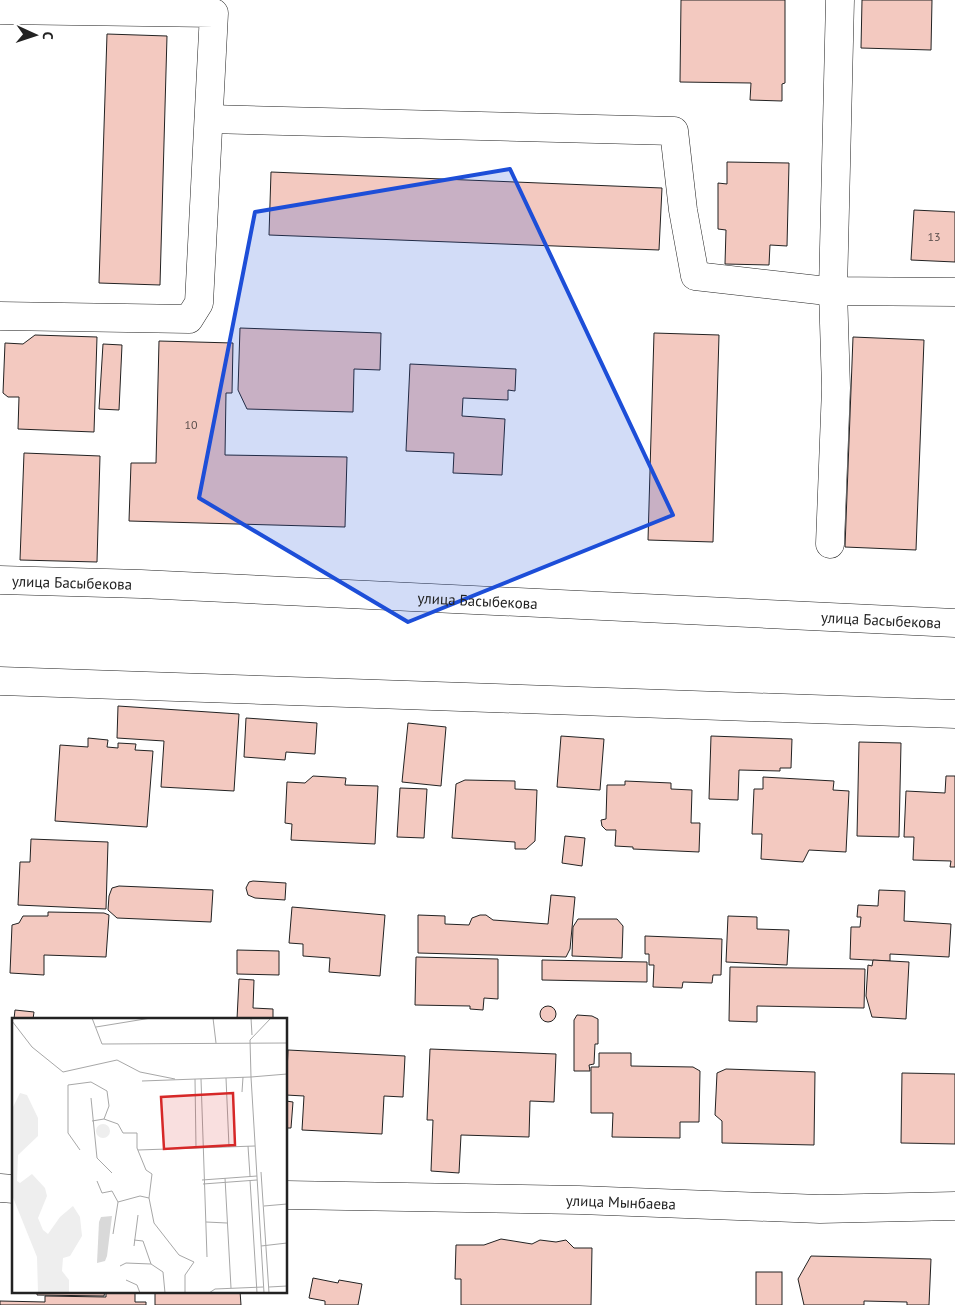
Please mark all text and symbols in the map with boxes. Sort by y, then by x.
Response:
north arrow [10,10,60,60]
text: С [39,31,57,40]
house number: 13 [927,229,941,244]
house number: 10 [184,417,198,432]
street label: улица Басыбекова [12,571,132,593]
street label: улица Басыбекова [417,588,538,612]
street label: улица Басыбекова [821,607,942,632]
inset map [12,1018,288,1292]
street label: улица Мынбаева [566,1190,676,1213]

